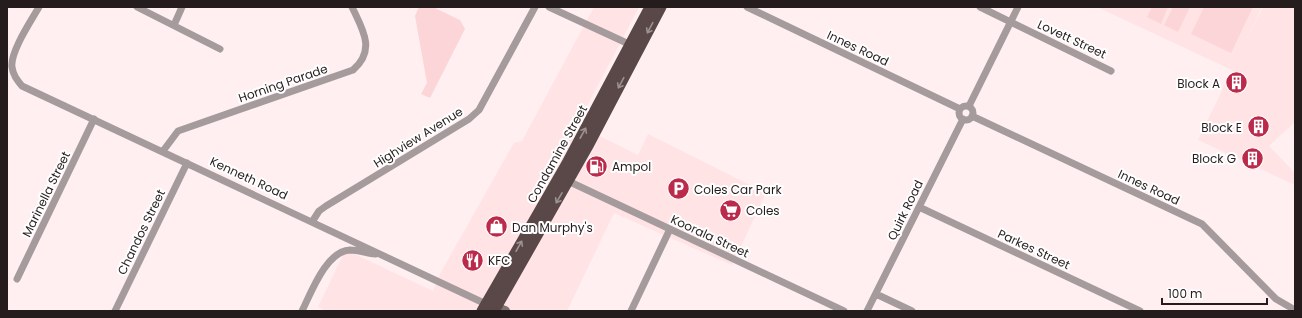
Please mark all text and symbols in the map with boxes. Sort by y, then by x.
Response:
street label: Lovett Street [1035,16,1109,62]
one-way arrow [646,22,653,34]
street label: Innes Road [824,26,892,70]
street label: Horning Parade [236,60,330,106]
building icon: Block A [1223,70,1249,96]
place label: Block A [1177,75,1220,92]
one-way arrow [617,77,624,89]
street label: Condamine Street [523,102,591,206]
street label: Highview Avenue [370,103,466,171]
building icon: Block E [1245,114,1271,140]
place label: Block E [1201,119,1242,136]
one-way arrow [580,127,588,139]
building icon: Block G [1239,145,1265,171]
street label: Marinella Street [18,148,74,240]
place label: Block G [1192,150,1236,167]
street label: Kenneth Road [207,153,291,203]
fuel station icon: Ampol [584,153,610,179]
place label: Ampol [612,158,651,175]
street label: Innes Road [1115,165,1183,209]
parking icon: Coles Car Park [665,176,691,202]
street label: Quirk Road [883,177,927,243]
place label: Coles Car Park [694,181,782,198]
street label: Chandos Street [113,186,169,278]
one-way arrow [554,191,562,203]
supermarket icon: Coles [718,197,744,223]
place label: Coles [746,202,780,219]
street label: Koorala Street [668,210,752,262]
shop icon: Dan Murphy's [484,214,510,240]
place label: Dan Murphy's [512,219,593,236]
street label: Parkes Street [995,225,1073,273]
one-way arrow [516,240,524,252]
restaurant icon: KFC [460,247,486,273]
place label: KFC [488,252,511,269]
scale bar [1162,280,1267,306]
text: 100 m [1168,285,1202,302]

